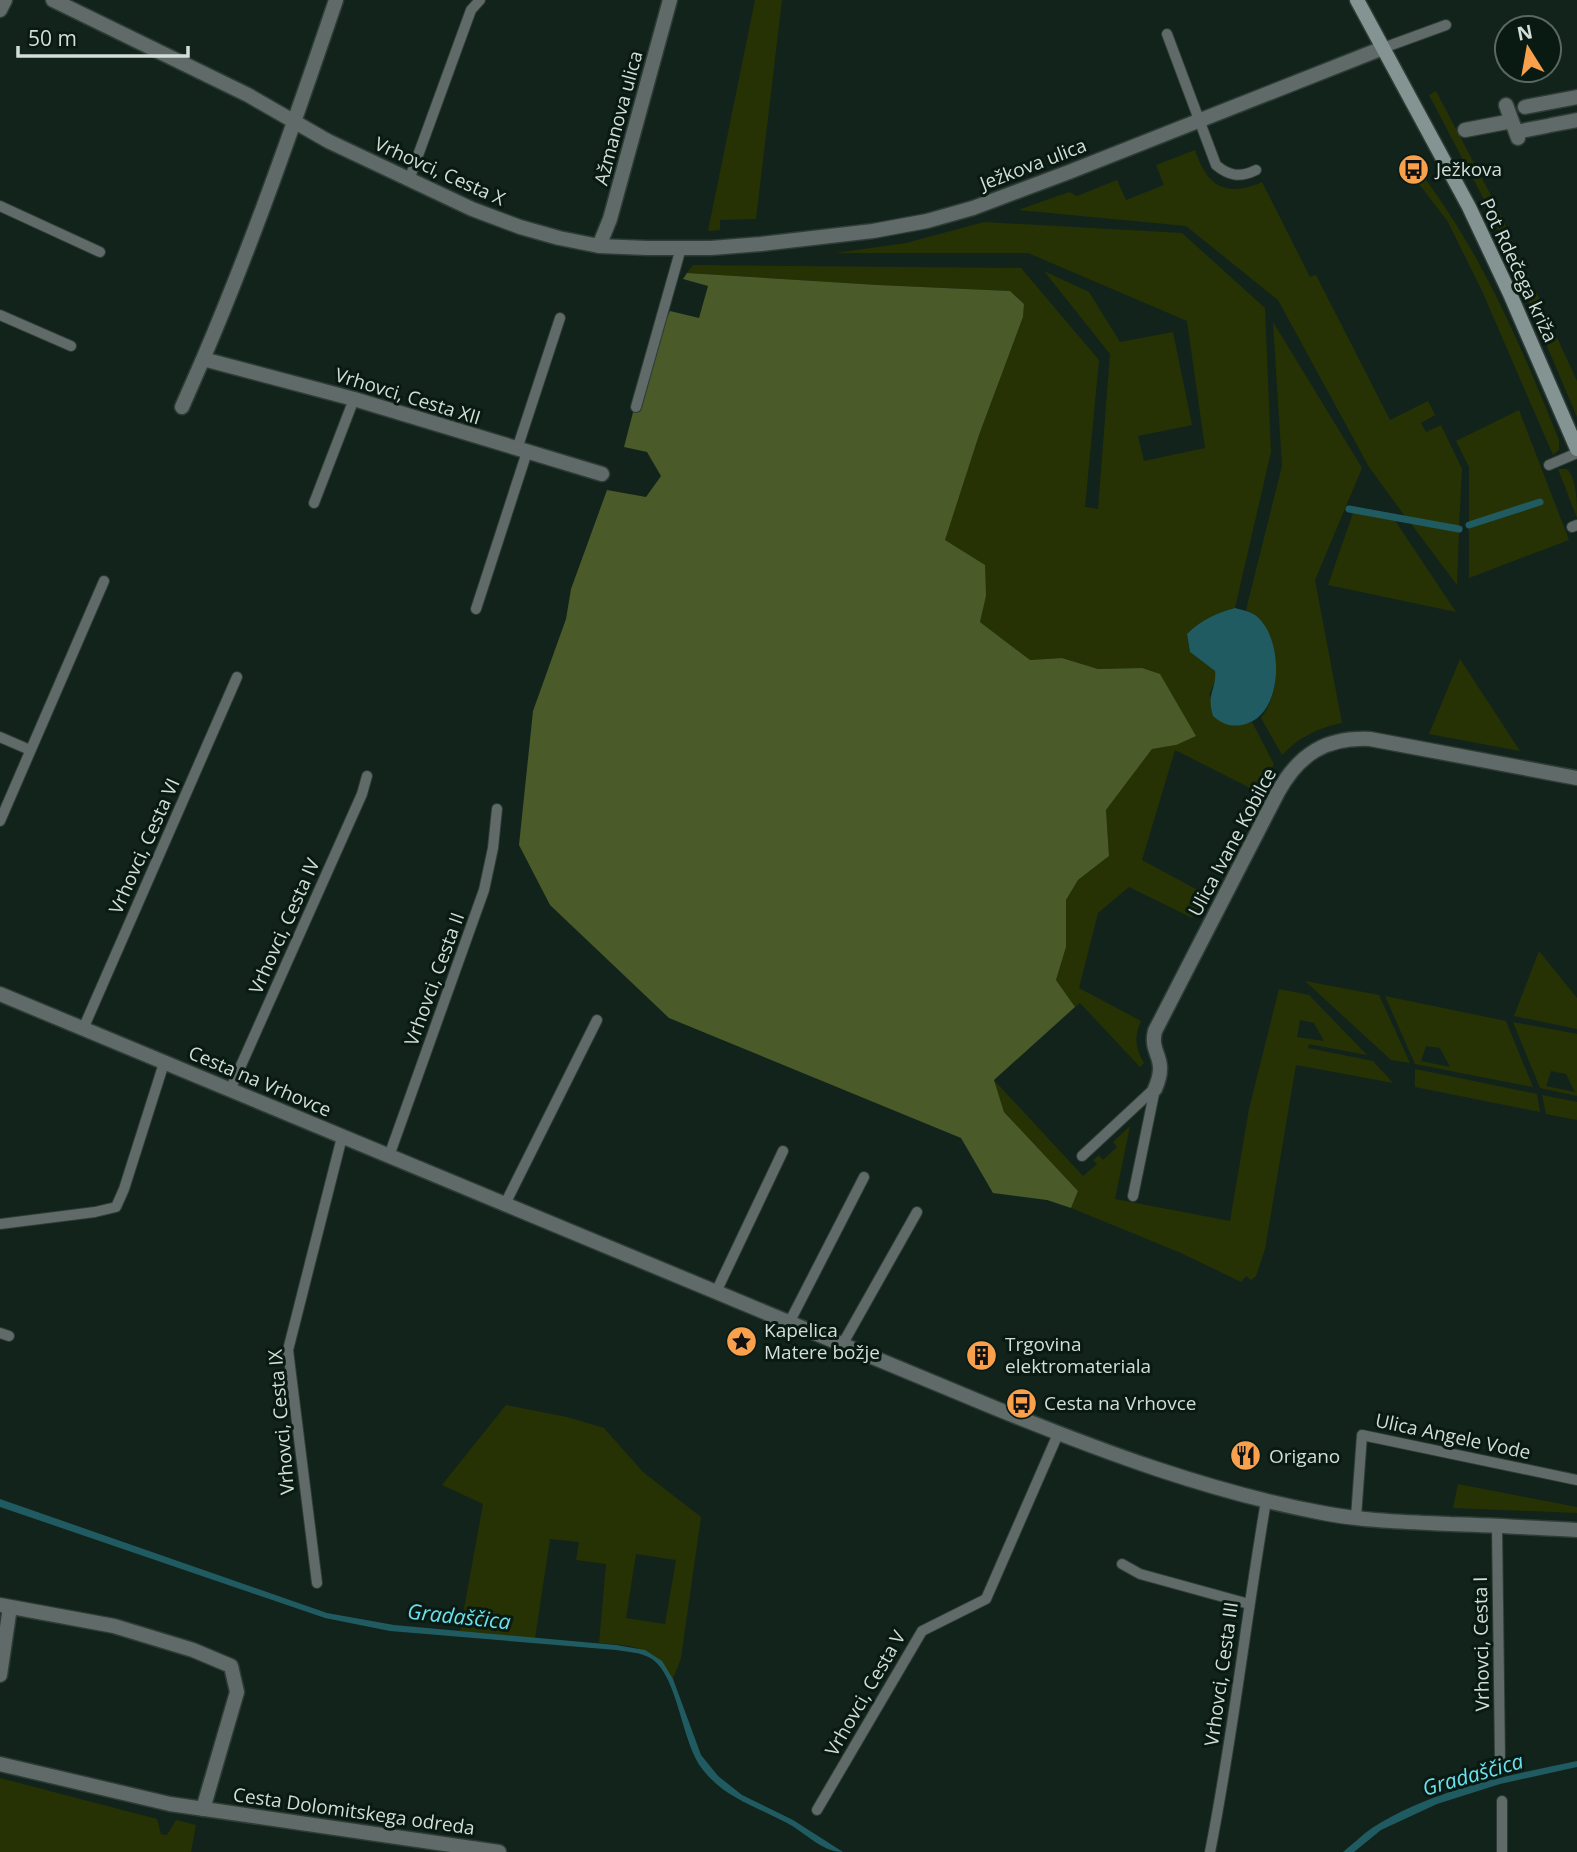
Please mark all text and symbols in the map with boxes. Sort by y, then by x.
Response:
scale bar [18,14,187,58]
north arrow [1493,14,1563,84]
text: N [1515,18,1535,47]
text: 50 m [28,24,77,52]
street label: Ažmanova ulica [588,48,648,188]
street label: Vrhovci, Cesta X [371,131,509,211]
street label: Ježkova ulica [974,132,1090,197]
bus stop icon: Ježkova [1396,152,1430,186]
place label: Ježkova [1434,156,1502,182]
street label: Pot Rdečega križa [1474,194,1564,346]
street label: Vrhovci, Cesta XII [332,361,484,431]
street label: Ulica Ivane Kobilce [1182,763,1282,921]
street label: Vrhovci, Cesta VI [102,774,186,918]
street label: Vrhovci, Cesta IV [242,853,326,998]
street label: Vrhovci, Cesta II [398,909,470,1049]
street label: Cesta na Vrhovce [185,1039,335,1123]
place label: Kapelica Matere božje [764,1317,880,1365]
place icon: Kapelica Matere božje [724,1324,758,1358]
place label: Trgovina elektromateriala [1005,1331,1151,1379]
building icon: Trgovina elektromateriala [965,1338,999,1372]
street label: Vrhovci, Cesta IX [262,1348,300,1496]
bus stop icon: Cesta na Vrhovce [1004,1386,1038,1420]
place label: Cesta na Vrhovce [1044,1390,1197,1416]
street label: Ulica Angele Vode [1373,1407,1533,1465]
restaurant icon: Origano [1229,1439,1263,1473]
place label: Origano [1269,1443,1340,1469]
street label: Vrhovci, Cesta I [1467,1576,1495,1712]
water label: Gradaščica [406,1597,512,1635]
street label: Vrhovci, Cesta III [1198,1600,1244,1748]
street label: Vrhovci, Cesta V [819,1625,912,1760]
water label: Gradaščica [1419,1746,1527,1802]
street label: Cesta Dolomitskega odreda [232,1781,476,1841]

